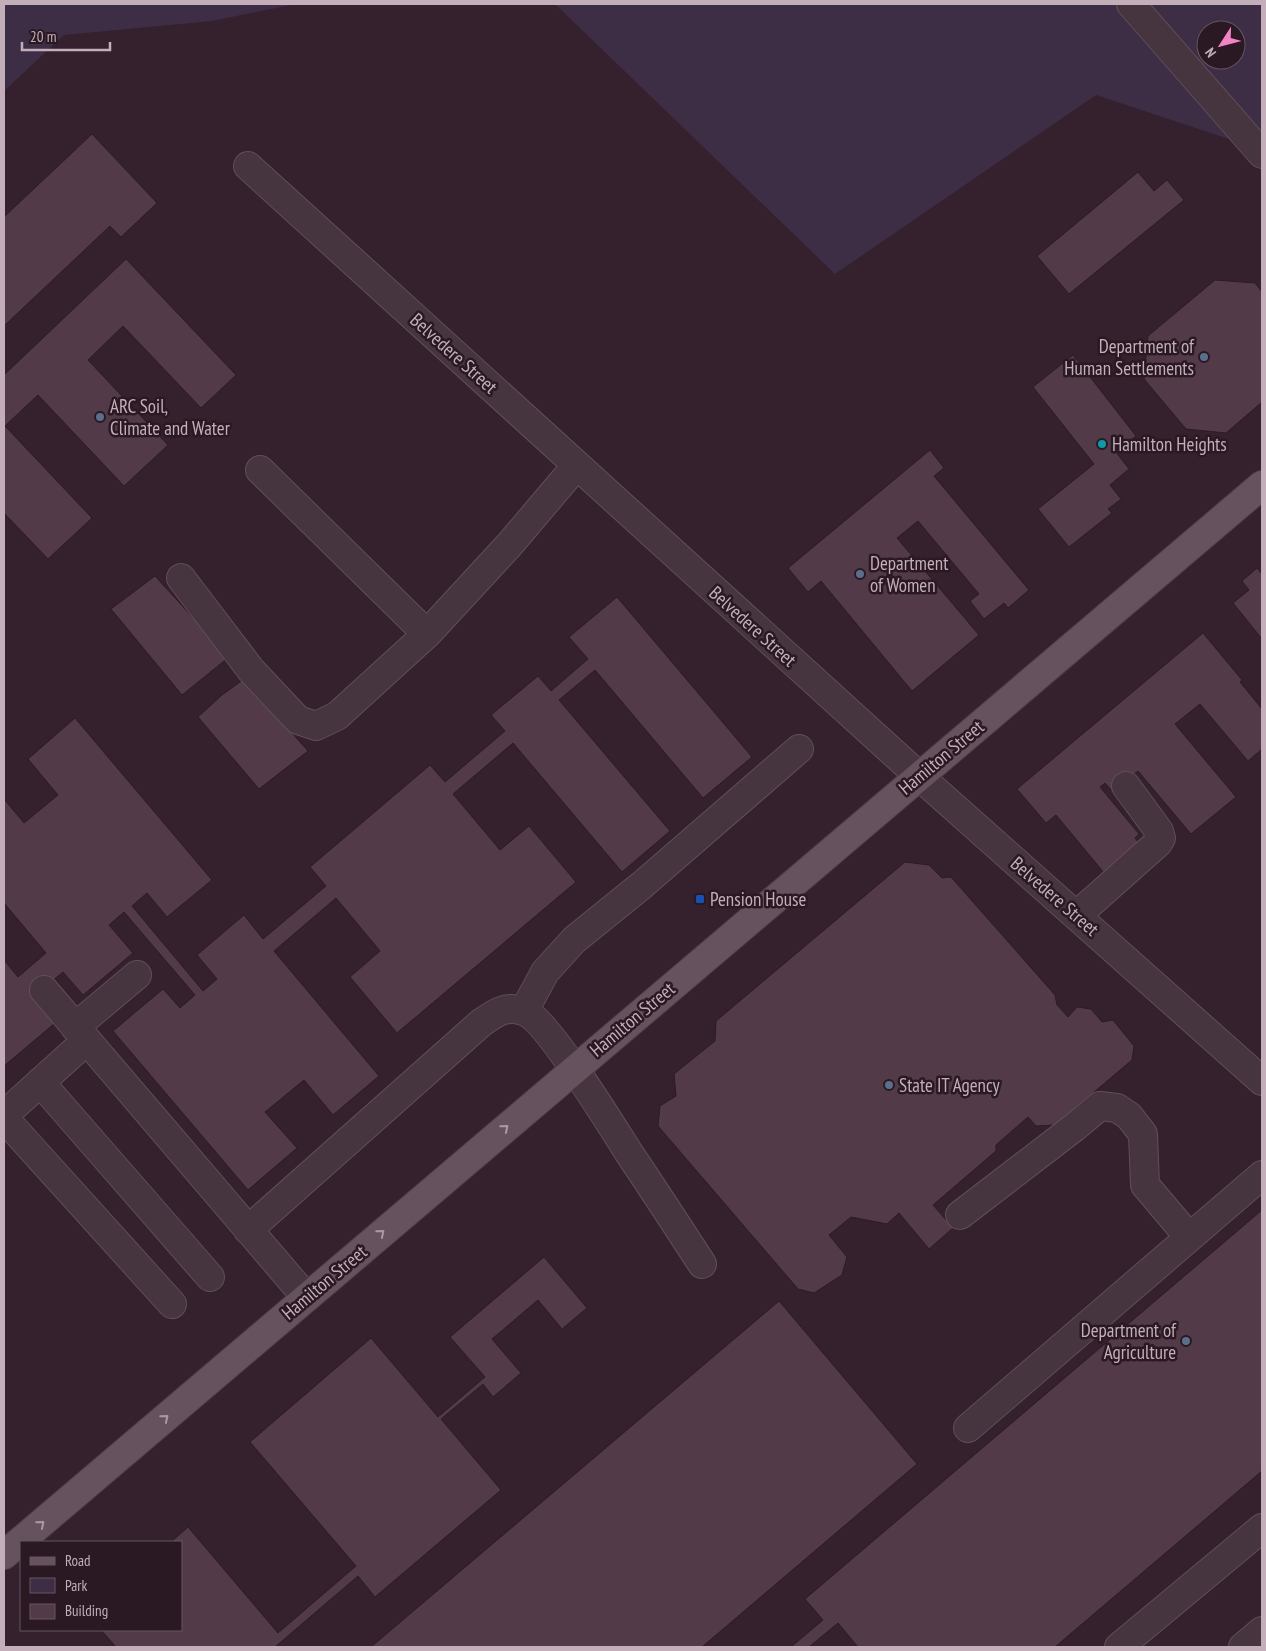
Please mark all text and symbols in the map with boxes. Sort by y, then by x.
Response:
scale bar [22,20,110,52]
north arrow [1196,20,1246,70]
text: 20 m [30,27,56,46]
text: N [1201,44,1220,61]
street label: Belvedere Street [405,308,503,399]
place label: Department of Human Settlements [1064,334,1195,380]
marker: Department of Human Settlements [1198,351,1210,363]
place label: ARC Soil, Climate and Water [110,394,231,440]
marker: ARC Soil, Climate and Water [94,411,106,423]
place label: Hamilton Heights [1112,432,1227,456]
marker: Hamilton Heights [1096,438,1108,450]
place label: Department of Women [870,551,949,597]
marker: Department of Women [854,568,866,580]
street label: Belvedere Street [704,581,802,672]
street label: Hamilton Street [894,714,989,800]
street label: Belvedere Street [1006,851,1105,941]
place label: Pension House [710,887,806,911]
marker: Pension House [694,893,706,905]
street label: Hamilton Street [585,976,680,1062]
place label: State IT Agency [899,1073,1000,1097]
marker: State IT Agency [883,1079,895,1091]
one-way arrow [499,1125,508,1134]
one-way arrow [376,1230,385,1239]
street label: Hamilton Street [277,1239,372,1325]
place label: Department of Agriculture [1081,1318,1177,1364]
marker: Department of Agriculture [1180,1335,1192,1347]
one-way arrow [159,1415,168,1424]
one-way arrow [35,1521,44,1529]
legend [20,1541,182,1631]
text: Road [65,1551,91,1570]
text: Park [65,1576,87,1595]
text: Building [65,1601,108,1620]

